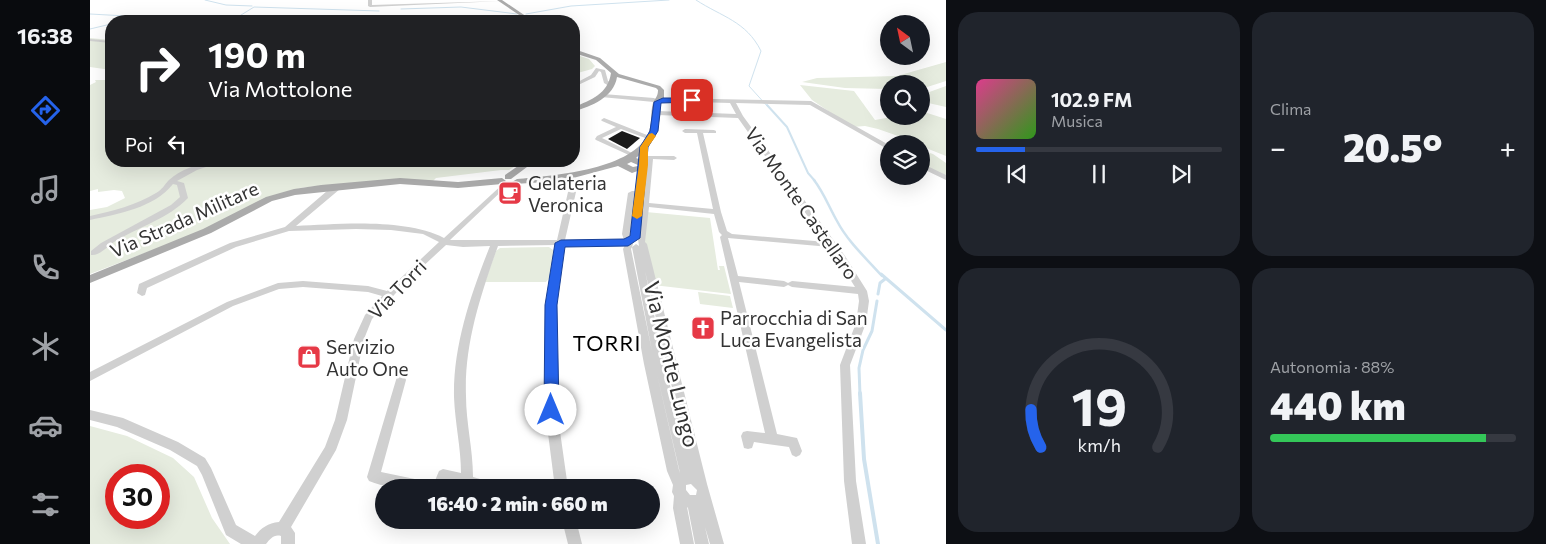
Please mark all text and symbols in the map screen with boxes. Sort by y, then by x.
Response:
north arrow [880,15,930,65]
map controls [880,15,930,185]
text: 16:38 [17,22,73,49]
text: 190 m [208,32,306,75]
icon: right [125,35,190,100]
text: Via Mottolone [208,75,352,102]
button: search [880,75,930,125]
pin [671,79,713,121]
icon: arrive [678,86,706,114]
text: 102.9 FM [1051,88,1132,111]
icon: directions [28,93,63,128]
text: Clima [1270,99,1311,118]
text: Musica [1051,111,1103,130]
street label: Via Monte Castellaro [741,122,863,284]
text: 20.5° [1343,123,1443,170]
icon: left [163,130,191,158]
text: − [1270,130,1286,164]
text: + [1500,130,1516,164]
text: Poi [125,133,153,156]
button: layers [880,135,930,185]
icon: previous [1003,160,1031,188]
icon: pause [1085,160,1113,188]
icon: next [1167,160,1195,188]
place label: Gelateria Veronica [528,171,607,216]
icon: music [28,172,63,207]
street label: Via Strada Militare [106,176,262,262]
cafe icon: Gelateria Veronica [497,180,523,206]
icon: phone [28,250,63,285]
street label: Via Torri [363,255,431,323]
street label: Via Monte Lungo [638,278,706,450]
place label: Parrocchia di San Luca Evangelista [720,306,868,351]
church icon: Parrocchia di San Luca Evangelista [690,315,716,341]
icon: climate [28,329,63,364]
district label: TORRI [573,330,641,355]
place label: Servizio Auto One [326,335,409,380]
shop icon: Servizio Auto One [296,344,322,370]
text: Autonomia · 88% [1270,357,1394,376]
text: 19 [1071,373,1127,437]
text: 440 km [1270,381,1406,428]
position arrow [524,383,576,435]
icon: car [28,408,63,443]
text: km/h [1077,434,1121,456]
speed limit sign: 30 [105,464,170,529]
icon: filters [28,487,63,522]
text: 16:40 · 2 min · 660 m [427,492,608,515]

